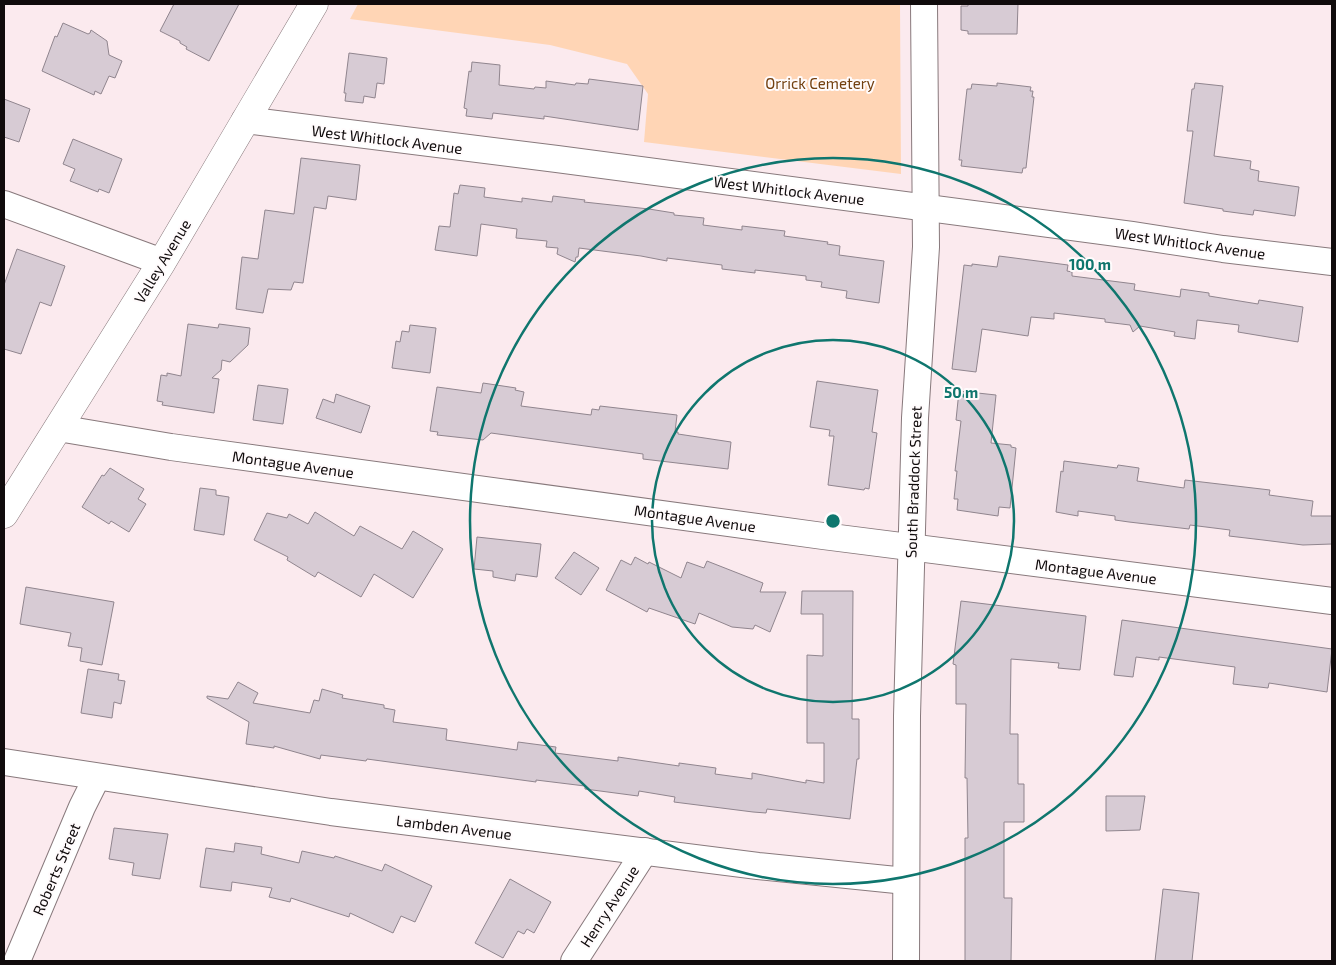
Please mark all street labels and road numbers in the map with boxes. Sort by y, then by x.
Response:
street label: West Whitlock Avenue [311,121,463,157]
street label: West Whitlock Avenue [713,172,865,208]
street label: Valley Avenue [130,216,194,306]
street label: West Whitlock Avenue [1114,224,1266,262]
street label: South Braddock Street [901,405,925,558]
street label: Montague Avenue [231,447,355,481]
street label: Montague Avenue [633,501,757,535]
street label: Montague Avenue [1034,555,1158,587]
street label: Lambden Avenue [395,811,513,843]
street label: Roberts Street [28,820,84,918]
street label: Henry Avenue [576,862,642,950]

